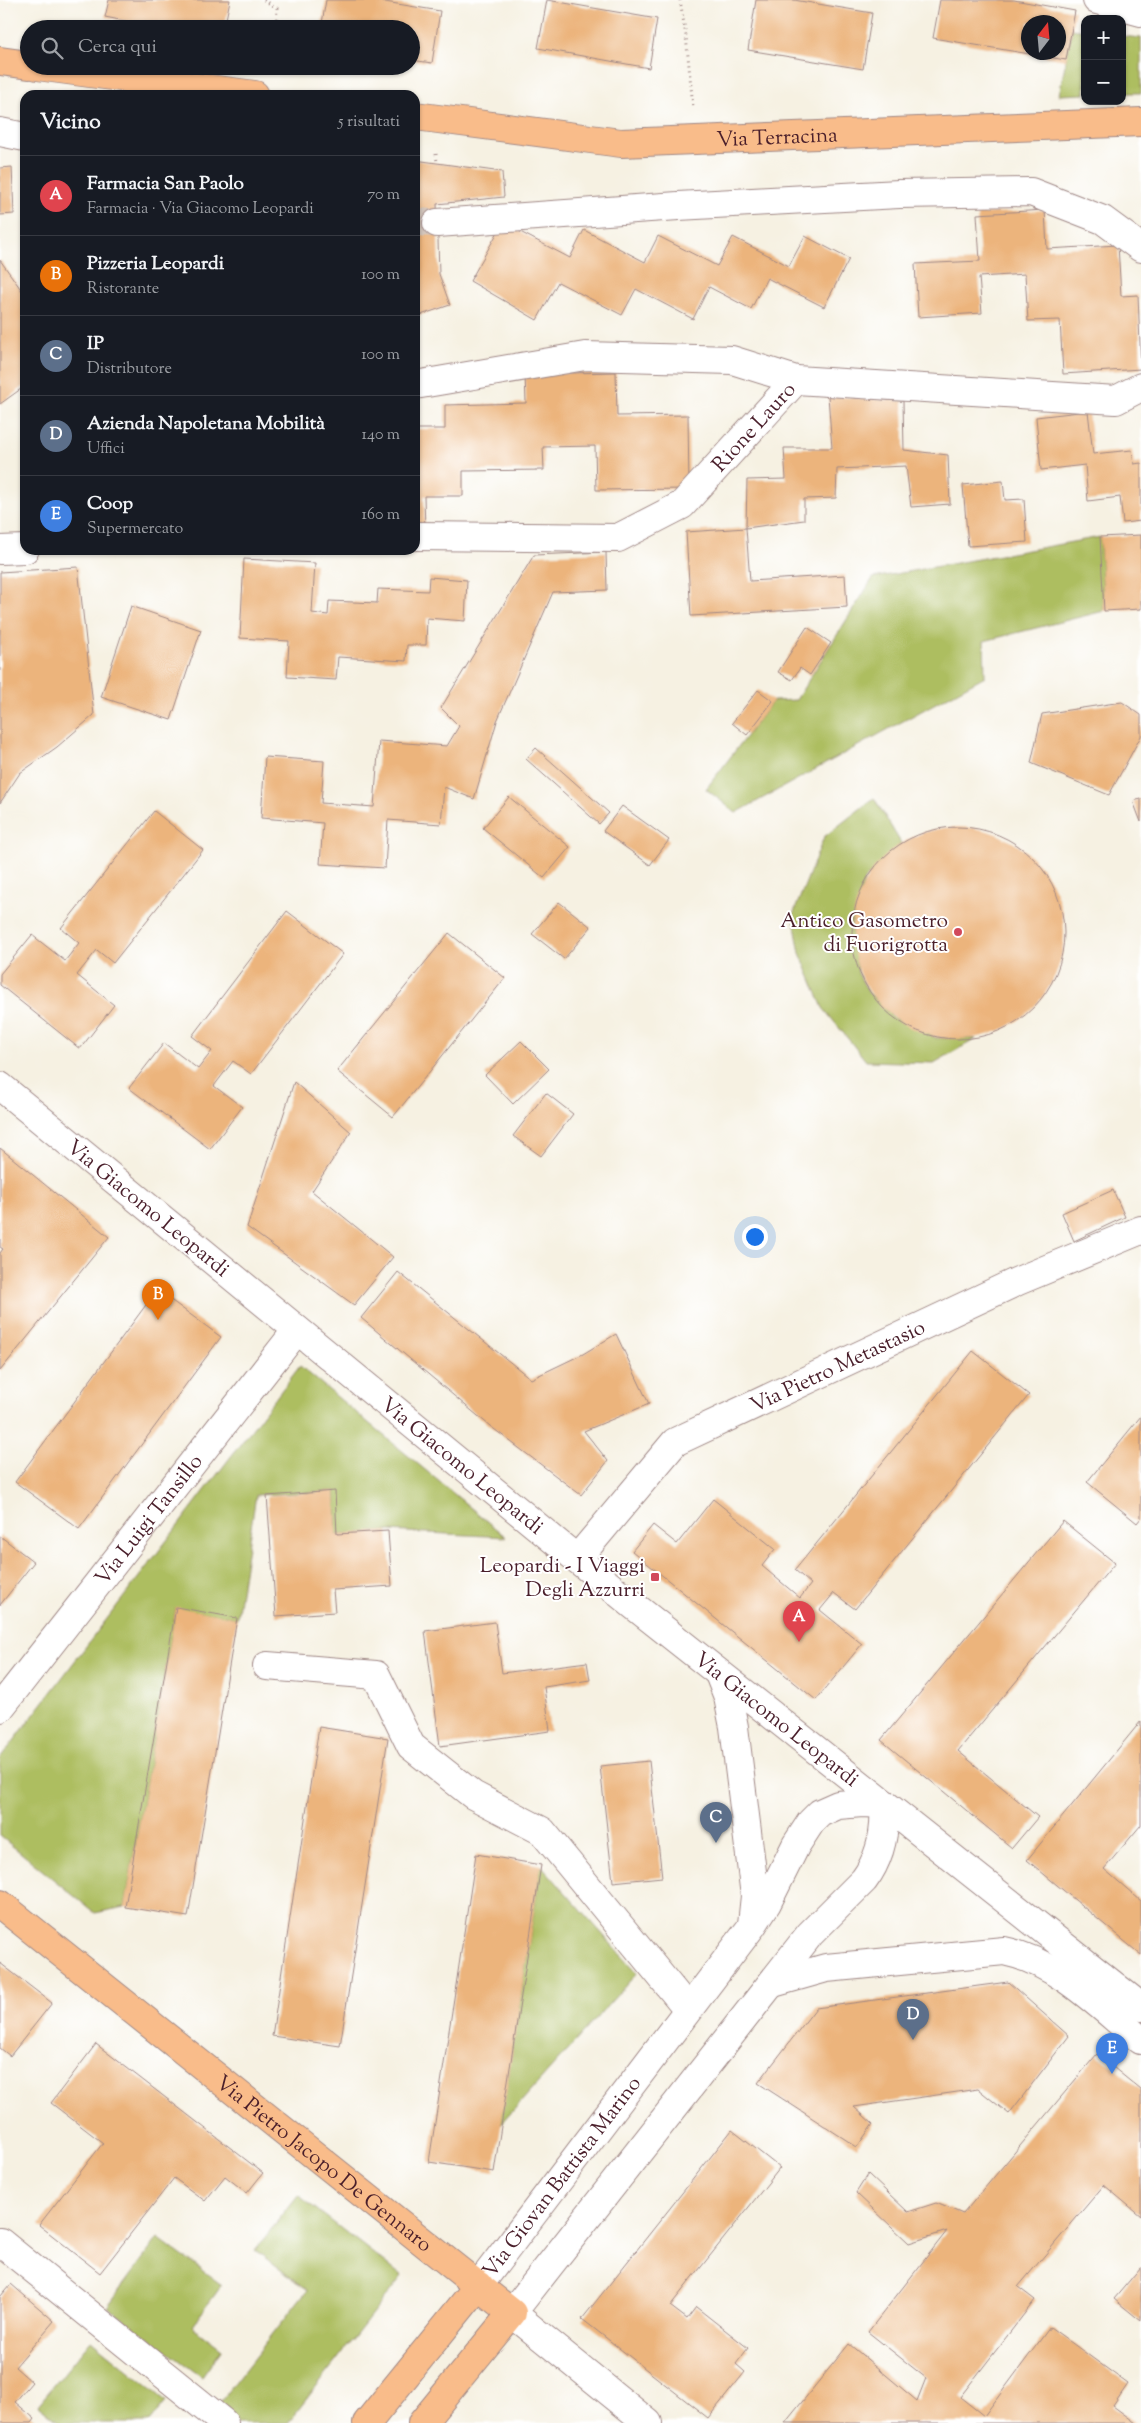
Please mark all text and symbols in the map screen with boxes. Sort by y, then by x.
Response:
north arrow [1021,15,1066,60]
map controls [1081,15,1126,105]
button: + [1081,15,1126,60]
search box [20,20,420,75]
icon: search [38,34,66,62]
text: Cerca qui [78,34,157,61]
button: − [1081,60,1126,105]
text: Vicino [40,108,101,138]
text: 5 risultati [338,111,400,134]
street label: Via Terracina [716,121,839,156]
text: Farmacia San Paolo [87,171,244,198]
text: A [50,184,63,207]
text: 70 m [367,184,400,207]
text: Farmacia · Via Giacomo Leopardi [87,198,314,221]
text: Pizzeria Leopardi [87,251,224,278]
text: B [51,264,61,287]
text: 100 m [361,264,400,287]
text: Ristorante [87,278,159,301]
text: IP [87,331,104,358]
text: C [50,344,62,367]
text: 100 m [361,344,400,367]
text: Distributore [87,358,172,381]
street label: Rione Lauro [706,376,804,480]
text: Azienda Napoletana Mobilità [87,411,325,438]
text: D [50,424,62,447]
text: 140 m [362,424,400,447]
text: Uffici [87,438,125,461]
text: Coop [87,491,133,518]
text: E [51,504,61,527]
text: 160 m [362,504,400,527]
text: Supermercato [87,518,183,541]
place label: Antico Gasometro di Fuorigrotta [780,907,948,961]
marker: Antico Gasometro di Fuorigrotta [952,926,964,938]
street label: Via Giacomo Leopardi [59,1133,235,1285]
your location [742,1224,768,1250]
pin: B [142,1279,174,1320]
street label: Via Pietro Metastasio [746,1314,931,1422]
street label: Via Giacomo Leopardi [373,1391,549,1543]
street label: Via Luigi Tansillo [89,1449,211,1592]
place label: Leopardi - I Viaggi Degli Azzurri [480,1552,645,1606]
marker: Leopardi - I Viaggi Degli Azzurri [649,1571,661,1583]
pin: A [783,1601,815,1642]
street label: Via Giacomo Leopardi [687,1646,865,1795]
pin: C [700,1802,732,1843]
pin: D [897,1999,929,2040]
pin: E [1096,2033,1128,2074]
street label: Via Pietro Jacopo De Gennaro [208,2069,438,2260]
street label: Via Giovan Battista Marino [476,2071,649,2285]

